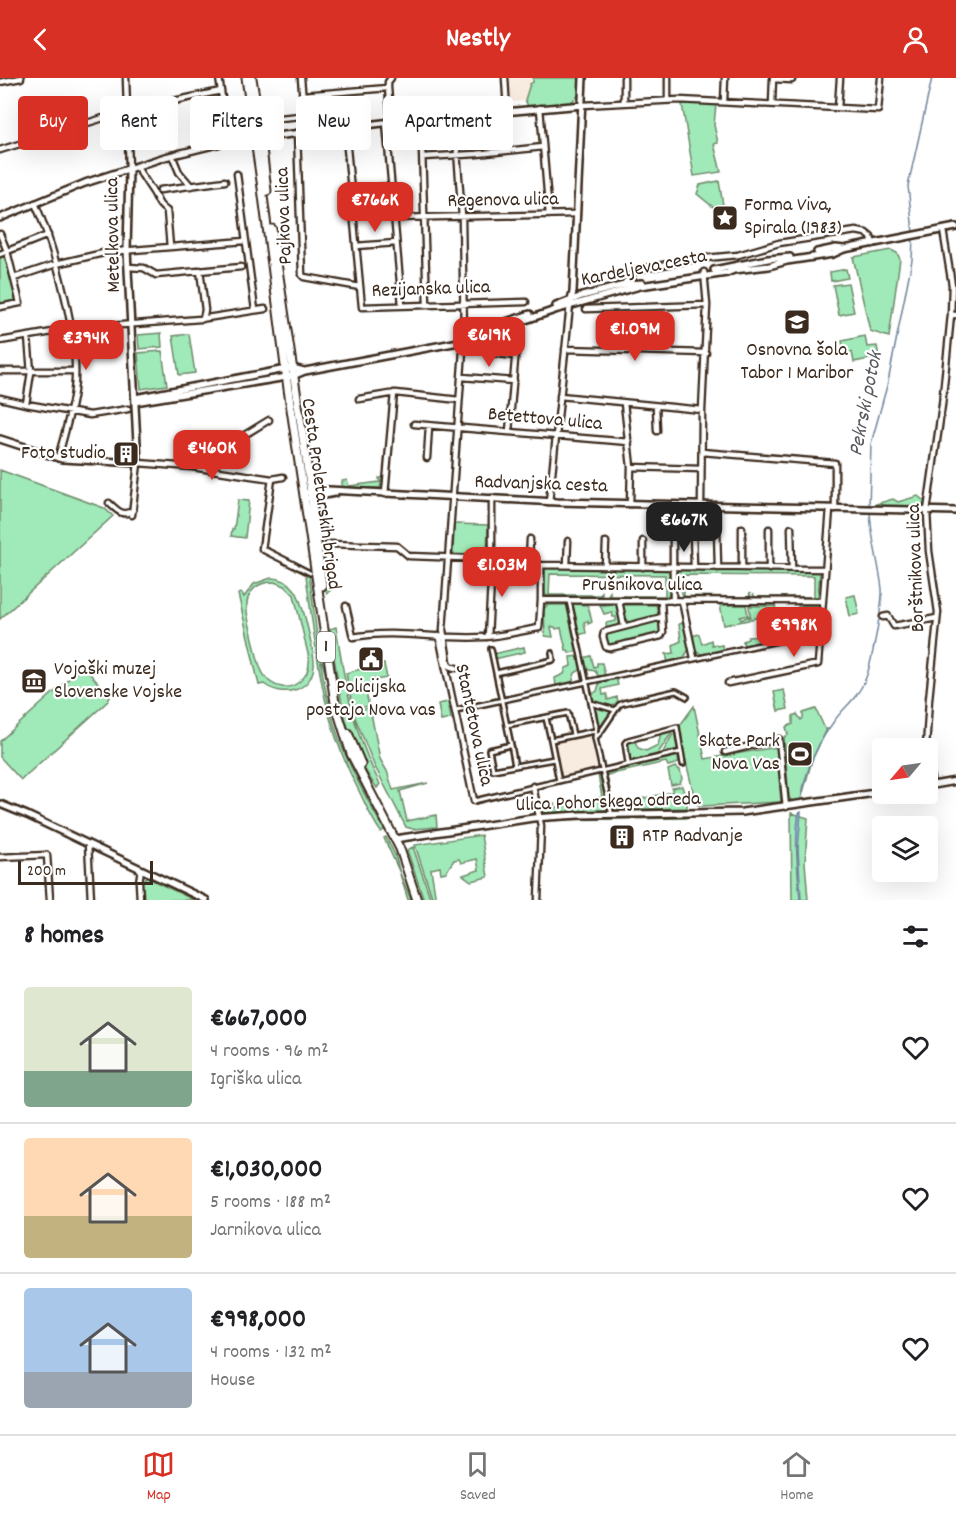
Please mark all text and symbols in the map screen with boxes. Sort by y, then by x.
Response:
text: Nestly [446,20,510,59]
icon: back [24,23,57,56]
icon: person [899,23,932,56]
chip: Buy [18,96,88,150]
chip: Rent [100,96,178,150]
chip: Filters [190,96,284,150]
chip: New [296,96,371,150]
chip: Apartment [383,96,513,150]
street label: Pajkova ulica [269,166,301,265]
street label: Metelkova ulica [99,176,129,293]
pin: €766K [333,182,417,233]
street label: Regenova ulica [447,186,559,216]
text: €766K [351,187,399,215]
place label: Forma Viva, Spirala (1983) [744,192,842,243]
place icon: Forma Viva, Spirala (1983) [710,203,740,233]
street label: Kardeljeva cesta [579,243,710,295]
street label: Rezijanska ulica [371,274,491,306]
school or university icon: Osnovna šola Tabor 1 Maribor [782,307,812,337]
pin: €1.09M [586,311,684,362]
text: €1.09M [610,316,660,344]
pin: €619K [447,317,531,368]
pin: €394K [44,320,128,371]
text: €619K [467,322,511,350]
text: €394K [63,325,109,353]
place label: Osnovna šola Tabor 1 Maribor [740,337,854,388]
water label: Pekrski potok [842,347,892,459]
street label: Cesta Proletarskih brigad [293,397,347,591]
street label: Betettova ulica [487,401,604,439]
pin: €460K [170,430,254,481]
text: €460K [187,435,237,463]
building icon: Foto studio [111,439,141,469]
place label: Foto studio [21,440,106,468]
street label: Radvanjska cesta [474,469,609,501]
pin: €667K [642,502,726,553]
street label: Borštnikova ulica [901,503,933,633]
text: €667K [660,507,708,535]
pin: €1.03M [453,547,551,598]
text: €1.03M [477,552,527,580]
street label: Prušnikova ulica [582,572,703,600]
pin: €998K [752,607,836,658]
text: €998K [771,612,817,640]
road number: 1 [317,632,335,662]
public building icon: Policijska postaja Nova vas [356,644,386,674]
place label: Vojaški muzej Slovenske Vojske [54,656,182,707]
street label: Stantetova ulica [446,661,500,789]
museum icon: Vojaški muzej Slovenske Vojske [19,666,49,696]
place label: Policijska postaja Nova vas [306,674,436,725]
place label: Skate Park Nova Vas [699,728,780,779]
north arrow [872,738,938,804]
map controls [872,738,938,882]
sports icon: Skate Park Nova Vas [785,739,815,769]
street label: Ulica Pohorskega odreda [515,786,702,820]
button: layers [872,816,938,882]
building icon: RTP Radvanje [607,822,637,852]
place label: RTP Radvanje [642,823,743,851]
scale bar [18,858,153,886]
text: 200 m [27,860,66,883]
text: 8 homes [24,918,104,955]
icon: filters [899,920,932,953]
text: €667,000 [210,1001,307,1038]
icon: home [72,1011,144,1083]
icon: heart [899,1031,932,1064]
text: 4 rooms · 96 m² [210,1038,329,1066]
text: Igriška ulica [210,1066,301,1094]
text: €1,030,000 [210,1152,322,1189]
icon: home [72,1162,144,1234]
icon: heart [899,1182,932,1215]
text: 5 rooms · 188 m² [210,1189,331,1217]
text: Jarnikova ulica [210,1217,321,1245]
text: €998,000 [210,1302,306,1339]
icon: home [72,1312,144,1384]
icon: heart [899,1332,932,1365]
text: 4 rooms · 132 m² [210,1339,332,1367]
text: House [210,1367,255,1395]
tab: Map [142,1448,175,1507]
tab: Saved [460,1448,496,1507]
tab: Home [780,1448,814,1507]

